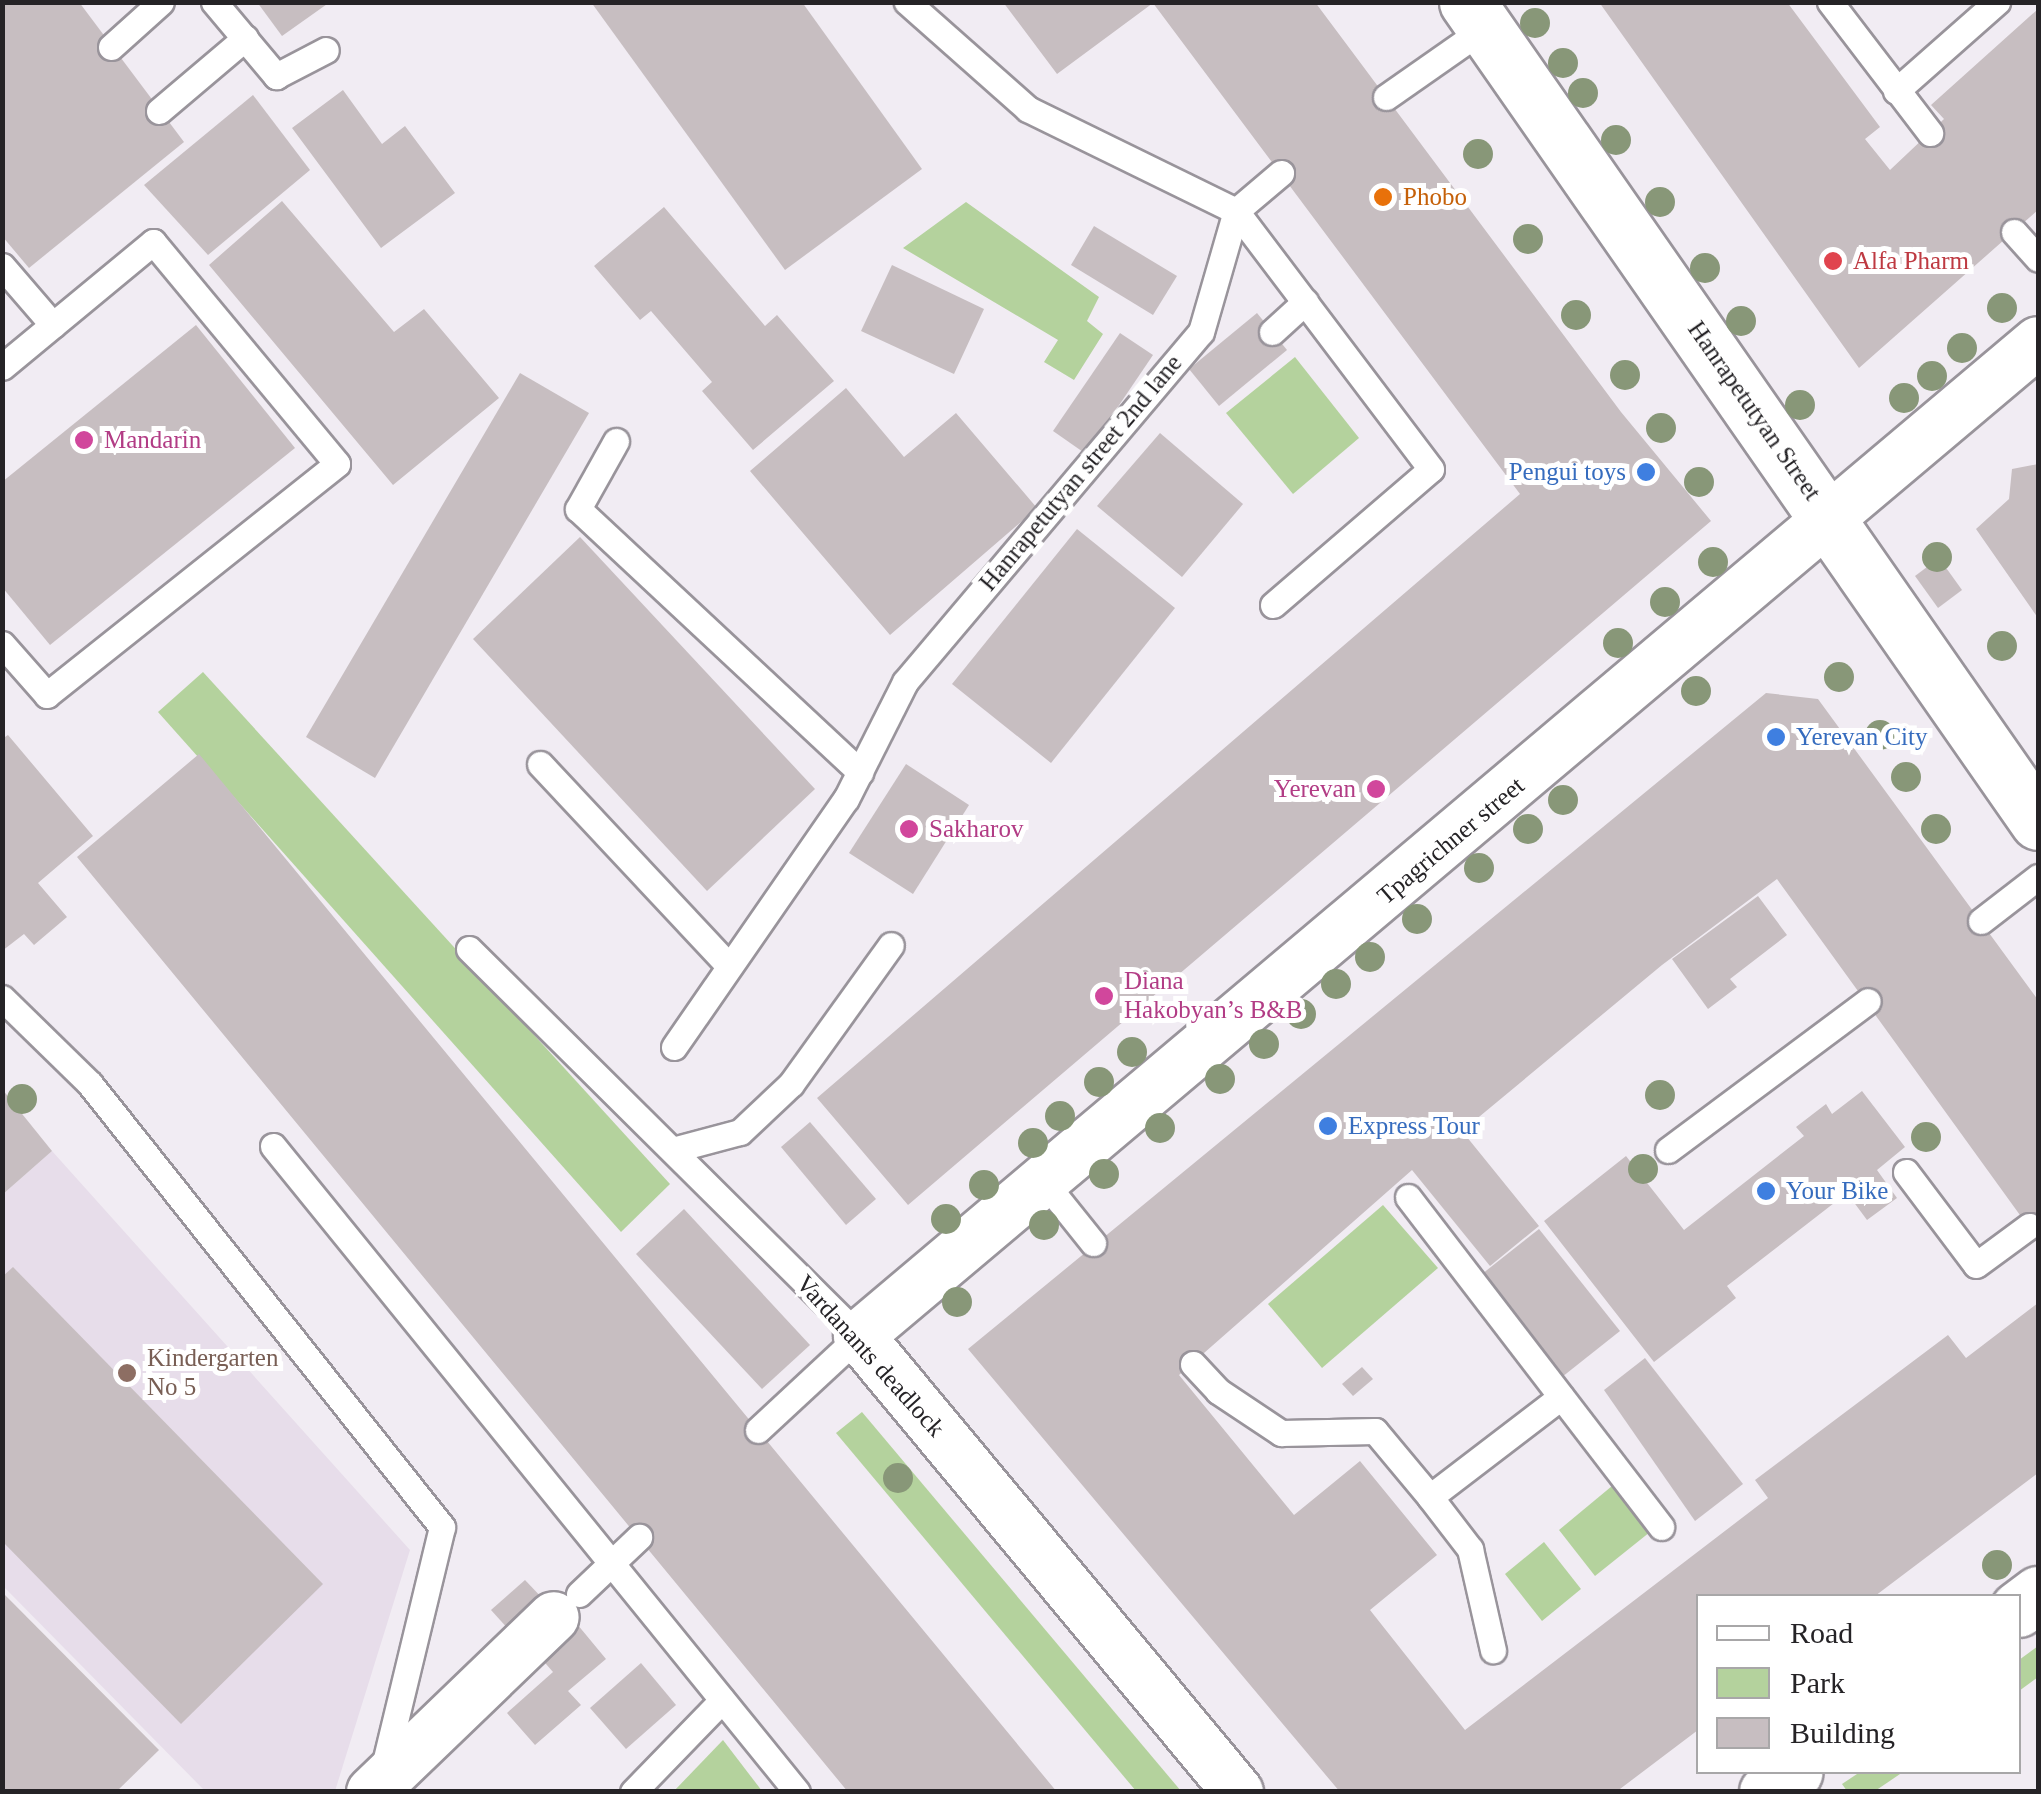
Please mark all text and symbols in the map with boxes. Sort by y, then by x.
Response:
place label: Phobo [1403,182,1479,212]
marker: Phobo [1372,186,1394,208]
place label: Alfa Pharm [1853,246,1983,276]
marker: Alfa Pharm [1822,250,1844,272]
street label: Hanrapetutyan Street [1669,299,1839,523]
street label: Hanrapetutyan street 2nd lane [954,326,1208,620]
place label: Mandarin [104,425,218,455]
marker: Mandarin [73,429,95,451]
place label: Pengui toys [1489,457,1626,487]
marker: Pengui toys [1635,461,1657,483]
place label: Yerevan City [1796,722,1939,752]
marker: Yerevan City [1765,726,1787,748]
street label: Tpagrichner street [1359,760,1543,922]
place label: Yerevan [1263,774,1356,804]
marker: Yerevan [1365,778,1387,800]
place label: Sakharov [929,814,1037,844]
marker: Sakharov [898,818,920,840]
place label: Diana Hakobyan’s B&B [1124,967,1317,1026]
marker: Diana Hakobyan’s B&B [1093,985,1115,1007]
place label: Express Tour [1348,1111,1498,1141]
marker: Express Tour [1317,1115,1339,1137]
place label: Your Bike [1786,1176,1896,1206]
marker: Your Bike [1755,1180,1777,1202]
street label: Vardanants deadlock [777,1255,963,1457]
place label: Kindergarten No 5 [147,1344,302,1403]
marker: Kindergarten No 5 [116,1362,138,1384]
legend [1696,1594,2021,1774]
text: Road [1790,1616,1853,1649]
text: Park [1790,1666,1845,1699]
text: Building [1790,1716,1895,1749]

